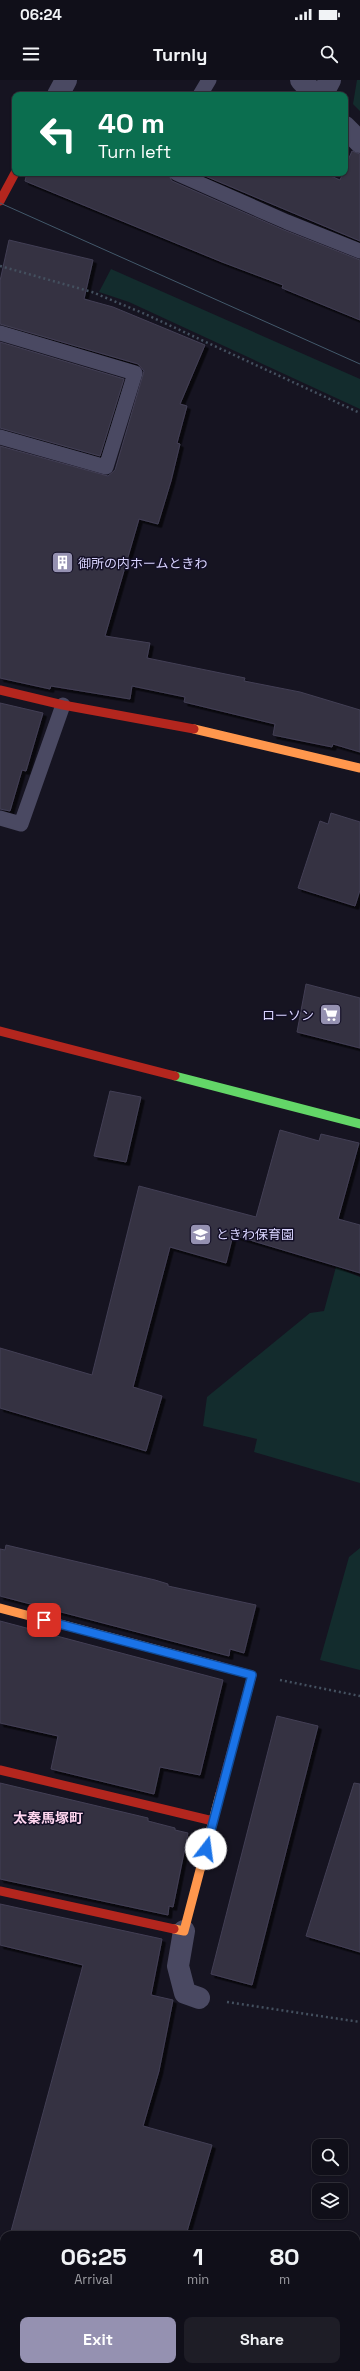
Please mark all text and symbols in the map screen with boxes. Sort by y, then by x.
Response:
text: 06:24 [20,5,62,24]
icon: menu [20,43,42,65]
text: Turnly [153,43,207,66]
icon: search [318,43,340,65]
text: 40 m [98,105,165,141]
icon: left [32,108,84,160]
text: Turn left [98,140,171,163]
building icon: 御所の内ホームときわ [50,550,76,576]
place label: 御所の内ホームときわ [78,555,208,572]
supermarket icon: ローソン [317,1002,343,1028]
place label: ローソン [262,1007,314,1024]
school or university icon: ときわ保育園 [188,1221,214,1247]
place label: ときわ保育園 [216,1226,294,1243]
pin [27,1603,61,1637]
icon: arrive [33,1609,55,1631]
district label: 太秦馬塚町 [13,1809,83,1827]
position arrow [185,1828,227,1870]
map controls [312,2139,348,2219]
button: search [312,2139,348,2175]
button: layers [312,2183,348,2219]
text: 06:25 [60,2241,127,2272]
text: 1 [193,2241,204,2272]
text: 80 [270,2241,300,2272]
text: Arrival [74,2271,113,2288]
text: min [187,2271,209,2288]
text: m [279,2271,290,2288]
button: Exit [20,2317,176,2363]
button: Share [184,2317,340,2363]

